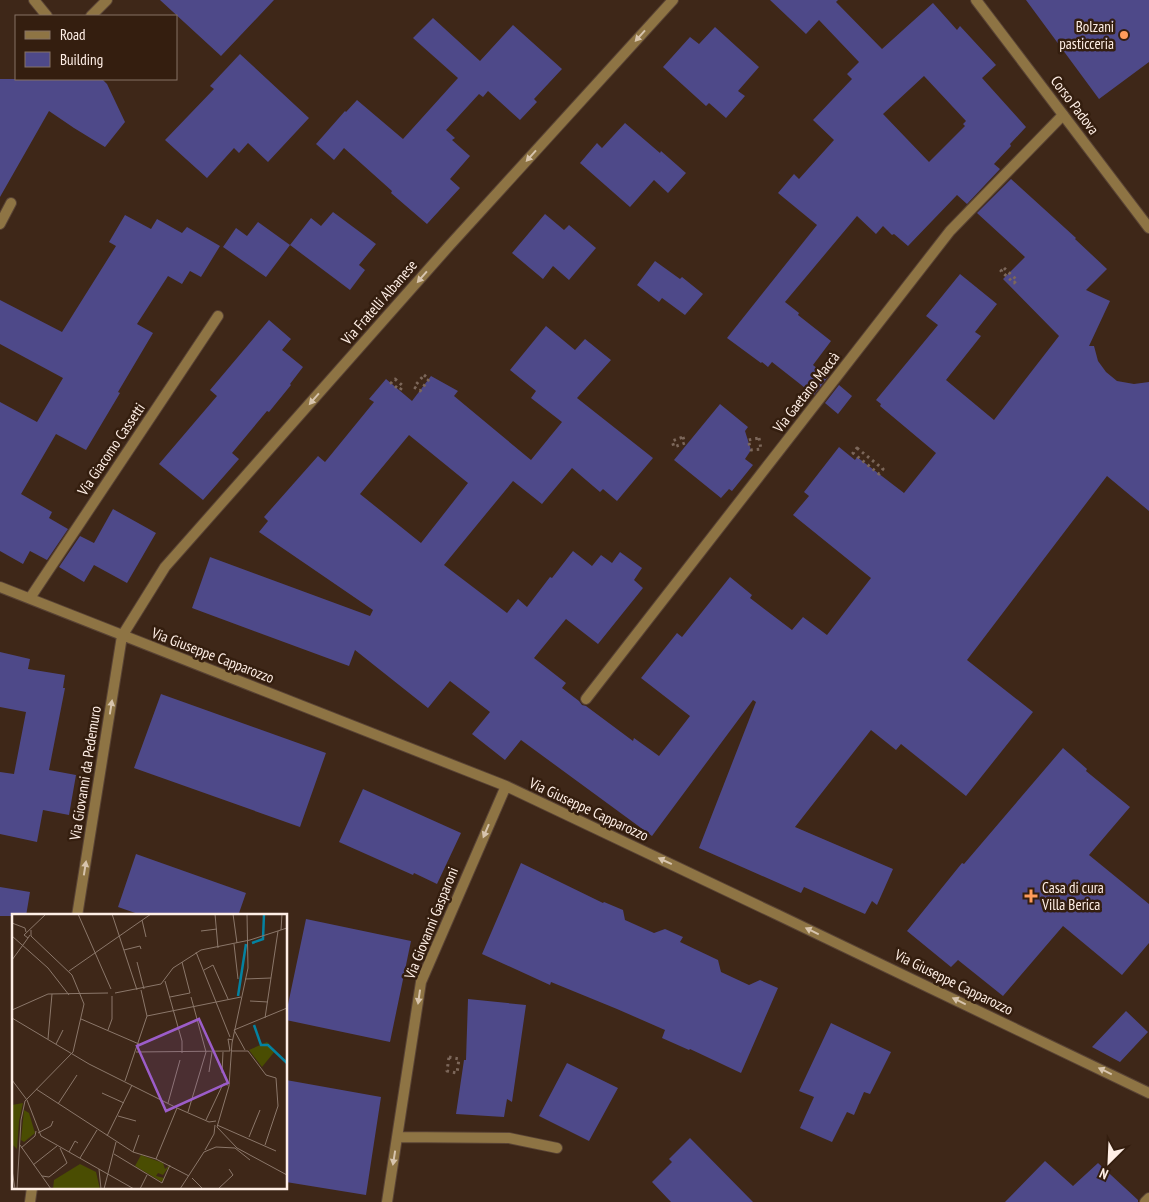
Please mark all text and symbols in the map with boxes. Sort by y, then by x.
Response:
legend [15,15,178,80]
place label: Bolzani pasticceria [1059,17,1114,53]
text: Road [60,25,86,44]
marker: Bolzani pasticceria [1118,29,1130,41]
one-way arrow [634,30,646,42]
text: Building [60,50,103,69]
street label: Corso Padova [1047,72,1103,138]
one-way arrow [525,150,537,162]
street label: Via Fratelli Albanese [336,256,421,349]
one-way arrow [416,270,428,282]
street label: Via Gaetano Maccà [768,348,843,437]
one-way arrow [308,392,320,404]
street label: Via Giacomo Cassetti [72,399,149,500]
street label: Via Giuseppe Capparozzo [148,623,277,687]
one-way arrow [107,699,115,715]
street label: Via Giovanni da Pedemuro [65,705,105,842]
street label: Via Giuseppe Capparozzo [525,773,652,845]
one-way arrow [482,824,490,838]
one-way arrow [658,857,672,865]
one-way arrow [81,859,89,875]
street label: Via Giovanni Gasparoni [399,864,462,983]
place label: Casa di cura Villa Berica [1041,878,1104,914]
marker: Casa di cura Villa Berica [1024,889,1038,903]
inset map [12,914,288,1190]
one-way arrow [805,927,819,935]
street label: Via Giuseppe Capparozzo [891,945,1016,1019]
one-way arrow [414,990,422,1006]
one-way arrow [951,997,966,1005]
one-way arrow [1098,1067,1112,1075]
north arrow [1084,1137,1134,1187]
one-way arrow [390,1150,398,1166]
text: N [1097,1164,1111,1184]

